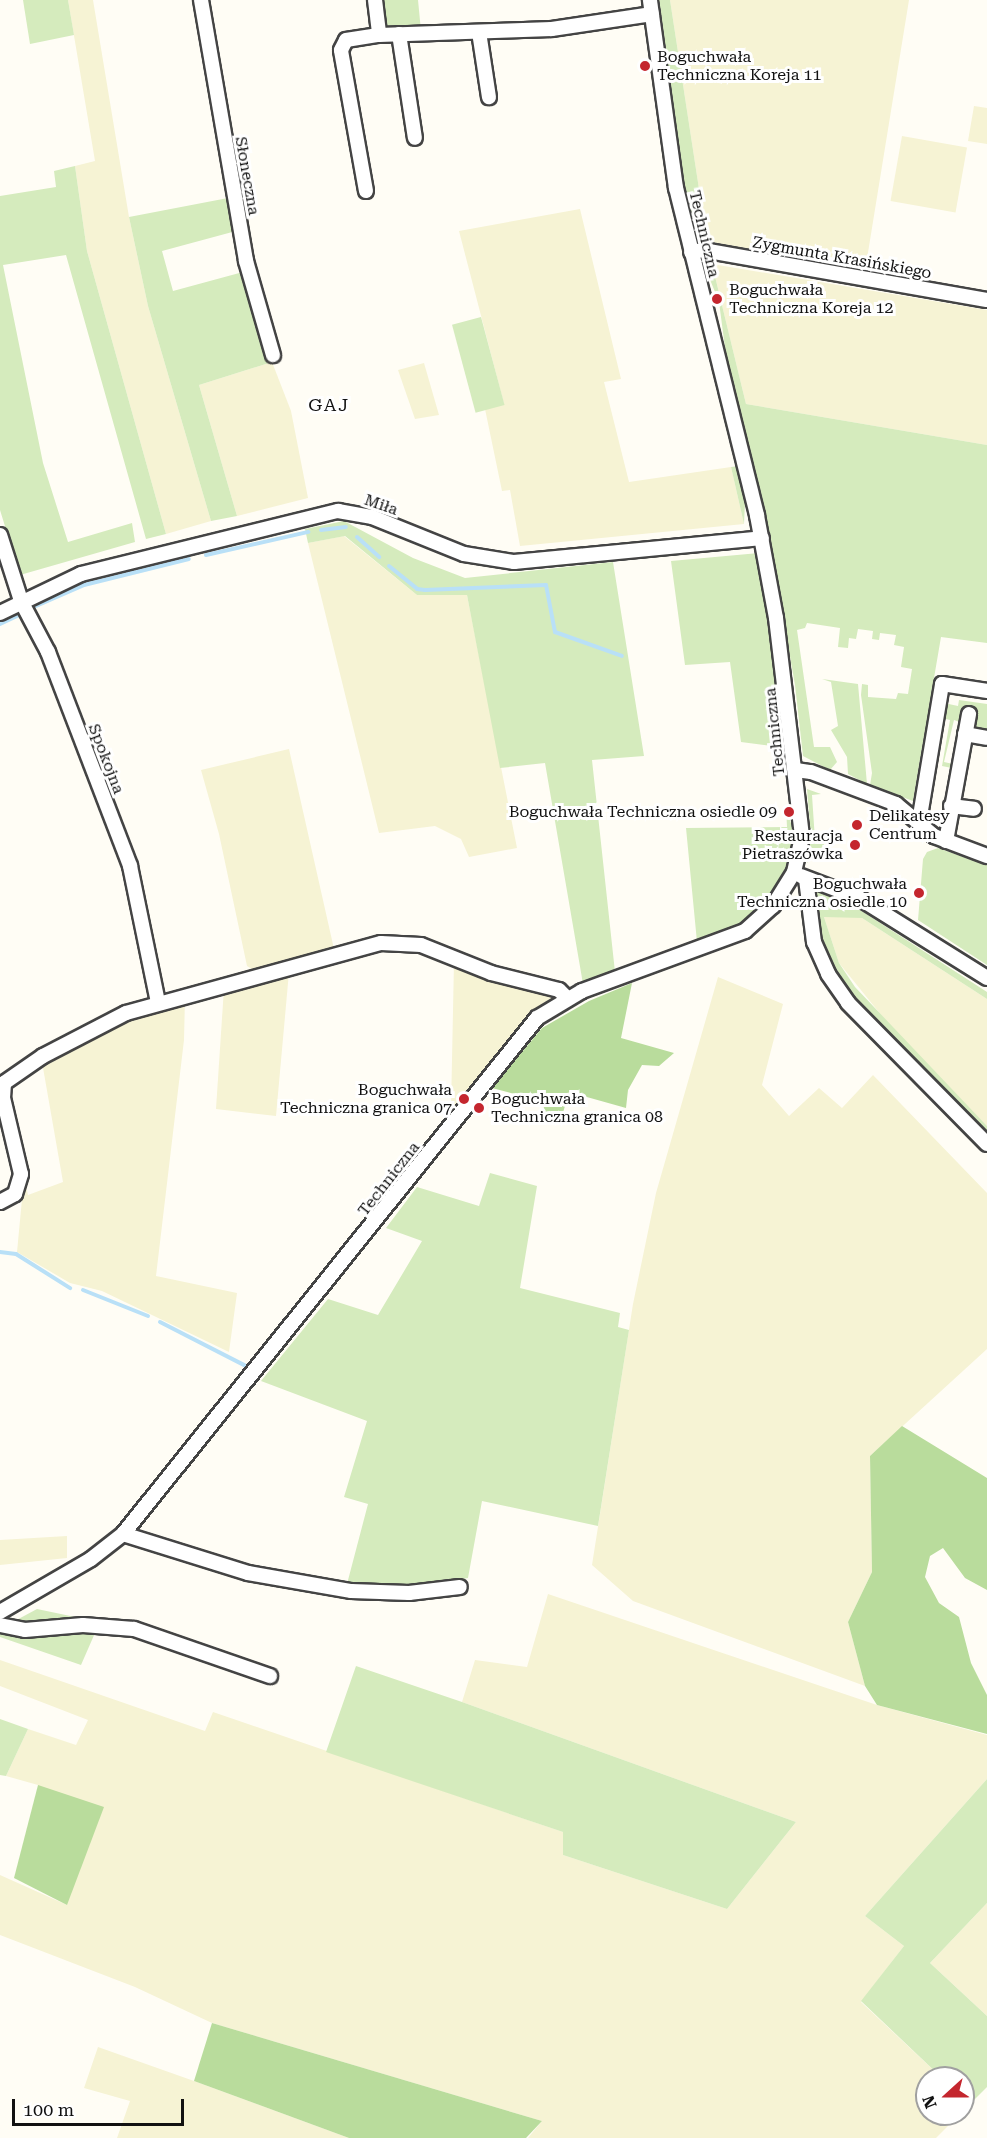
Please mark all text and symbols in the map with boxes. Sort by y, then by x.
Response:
place label: Boguchwała Techniczna Koreja 11 [657,47,821,85]
marker: Boguchwała Techniczna Koreja 11 [638,59,652,73]
street label: Słoneczna [231,135,263,217]
street label: Techniczna [685,189,723,279]
street label: Zygmunta Krasińskiego [751,233,933,283]
place label: Boguchwała Techniczna Koreja 12 [729,280,893,318]
marker: Boguchwała Techniczna Koreja 12 [710,292,724,306]
district label: GAJ [308,394,350,416]
street label: Miła [362,490,400,520]
street label: Techniczna [761,687,789,777]
street label: Spokojna [84,721,128,797]
place label: Boguchwała Techniczna osiedle 09 [509,802,777,822]
marker: Boguchwała Techniczna osiedle 09 [782,805,796,819]
place label: Delikatesy Centrum [869,806,950,844]
marker: Delikatesy Centrum [850,818,864,832]
place label: Restauracja Pietraszówka [742,826,843,864]
marker: Restauracja Pietraszówka [848,838,862,852]
place label: Boguchwała Techniczna osiedle 10 [737,874,907,912]
marker: Boguchwała Techniczna osiedle 10 [912,886,926,900]
place label: Boguchwała Techniczna granica 07 [280,1080,452,1118]
place label: Boguchwała Techniczna granica 08 [491,1089,663,1127]
marker: Boguchwała Techniczna granica 07 [457,1092,471,1106]
marker: Boguchwała Techniczna granica 08 [472,1101,486,1115]
street label: Techniczna [354,1138,424,1220]
north arrow [915,2066,975,2126]
scale bar [15,2087,188,2125]
text: N [919,2093,941,2111]
text: 100 m [23,2099,74,2120]

